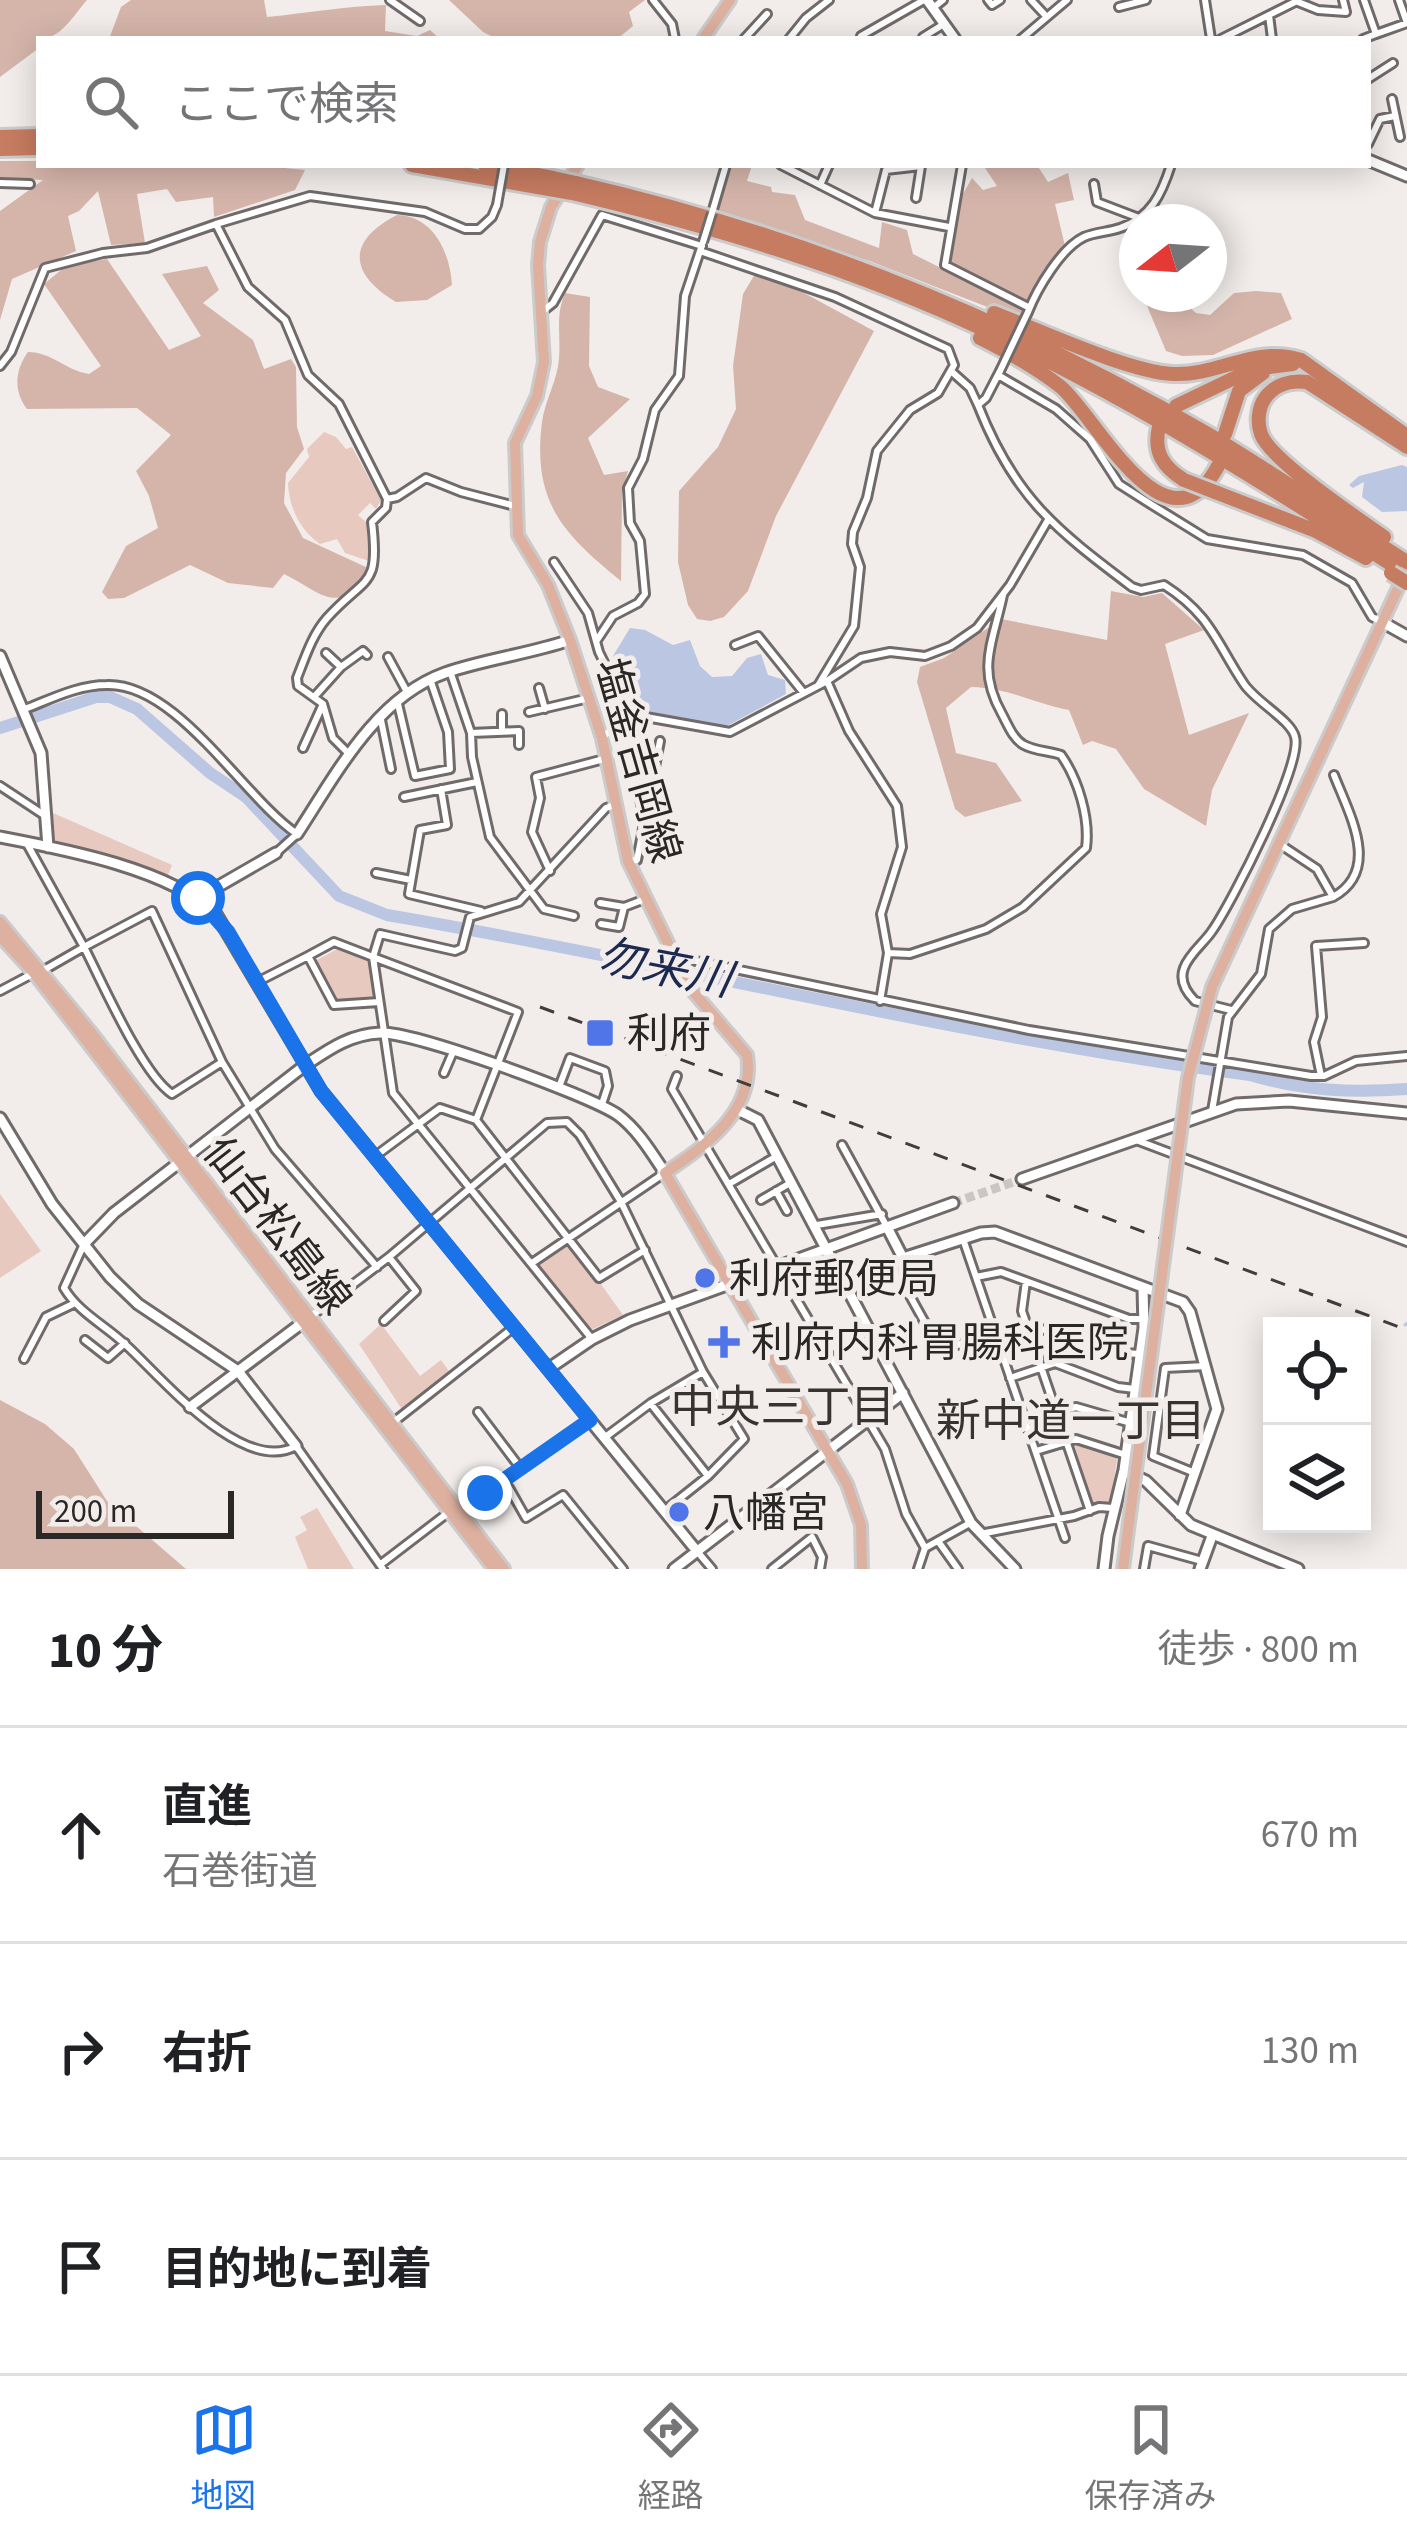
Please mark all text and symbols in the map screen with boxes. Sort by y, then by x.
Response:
search box [36,36,1371,168]
icon: search [78,69,144,135]
text: ここで検索 [174,73,399,137]
north arrow [1119,204,1227,312]
street label: 塩釜吉岡線 [579,651,695,870]
route start [171,871,225,925]
water label: 勿来川 [592,925,741,1014]
place label: 利府 [627,1005,711,1065]
marker: 利府 [584,1017,616,1049]
street label: 仙台松島線 [188,1125,365,1327]
place label: 利府郵便局 [729,1250,939,1310]
marker: 利府郵便局 [692,1265,718,1291]
place label: 利府内科胃腸科医院 [751,1314,1129,1374]
map controls [1263,1317,1371,1533]
button: locate [1263,1317,1371,1425]
marker: 利府内科胃腸科医院 [708,1326,740,1358]
district label: 中央三丁目 [670,1376,896,1440]
district label: 新中道一丁目 [936,1390,1206,1454]
button: layers [1263,1425,1371,1533]
route end [458,1466,512,1520]
place label: 八幡宮 [703,1484,829,1544]
scale bar [36,1485,234,1538]
text: 200 m [54,1488,137,1535]
marker: 八幡宮 [666,1499,692,1525]
text: 10 分 [48,1615,163,1687]
text: 徒歩 · 800 m [1157,1622,1359,1678]
text: 直進 [162,1775,252,1839]
icon: ahead [48,1802,114,1868]
text: 670 m [1261,1807,1359,1863]
text: 石巻街道 [162,1844,318,1900]
icon: right [48,2018,114,2084]
text: 右折 [162,2022,252,2086]
text: 130 m [1261,2023,1359,2079]
icon: arrive [48,2234,114,2300]
text: 目的地に到着 [162,2238,432,2302]
tab: 地図 [191,2397,257,2520]
tab: 経路 [638,2397,704,2520]
tab: 保存済み [1085,2397,1217,2520]

